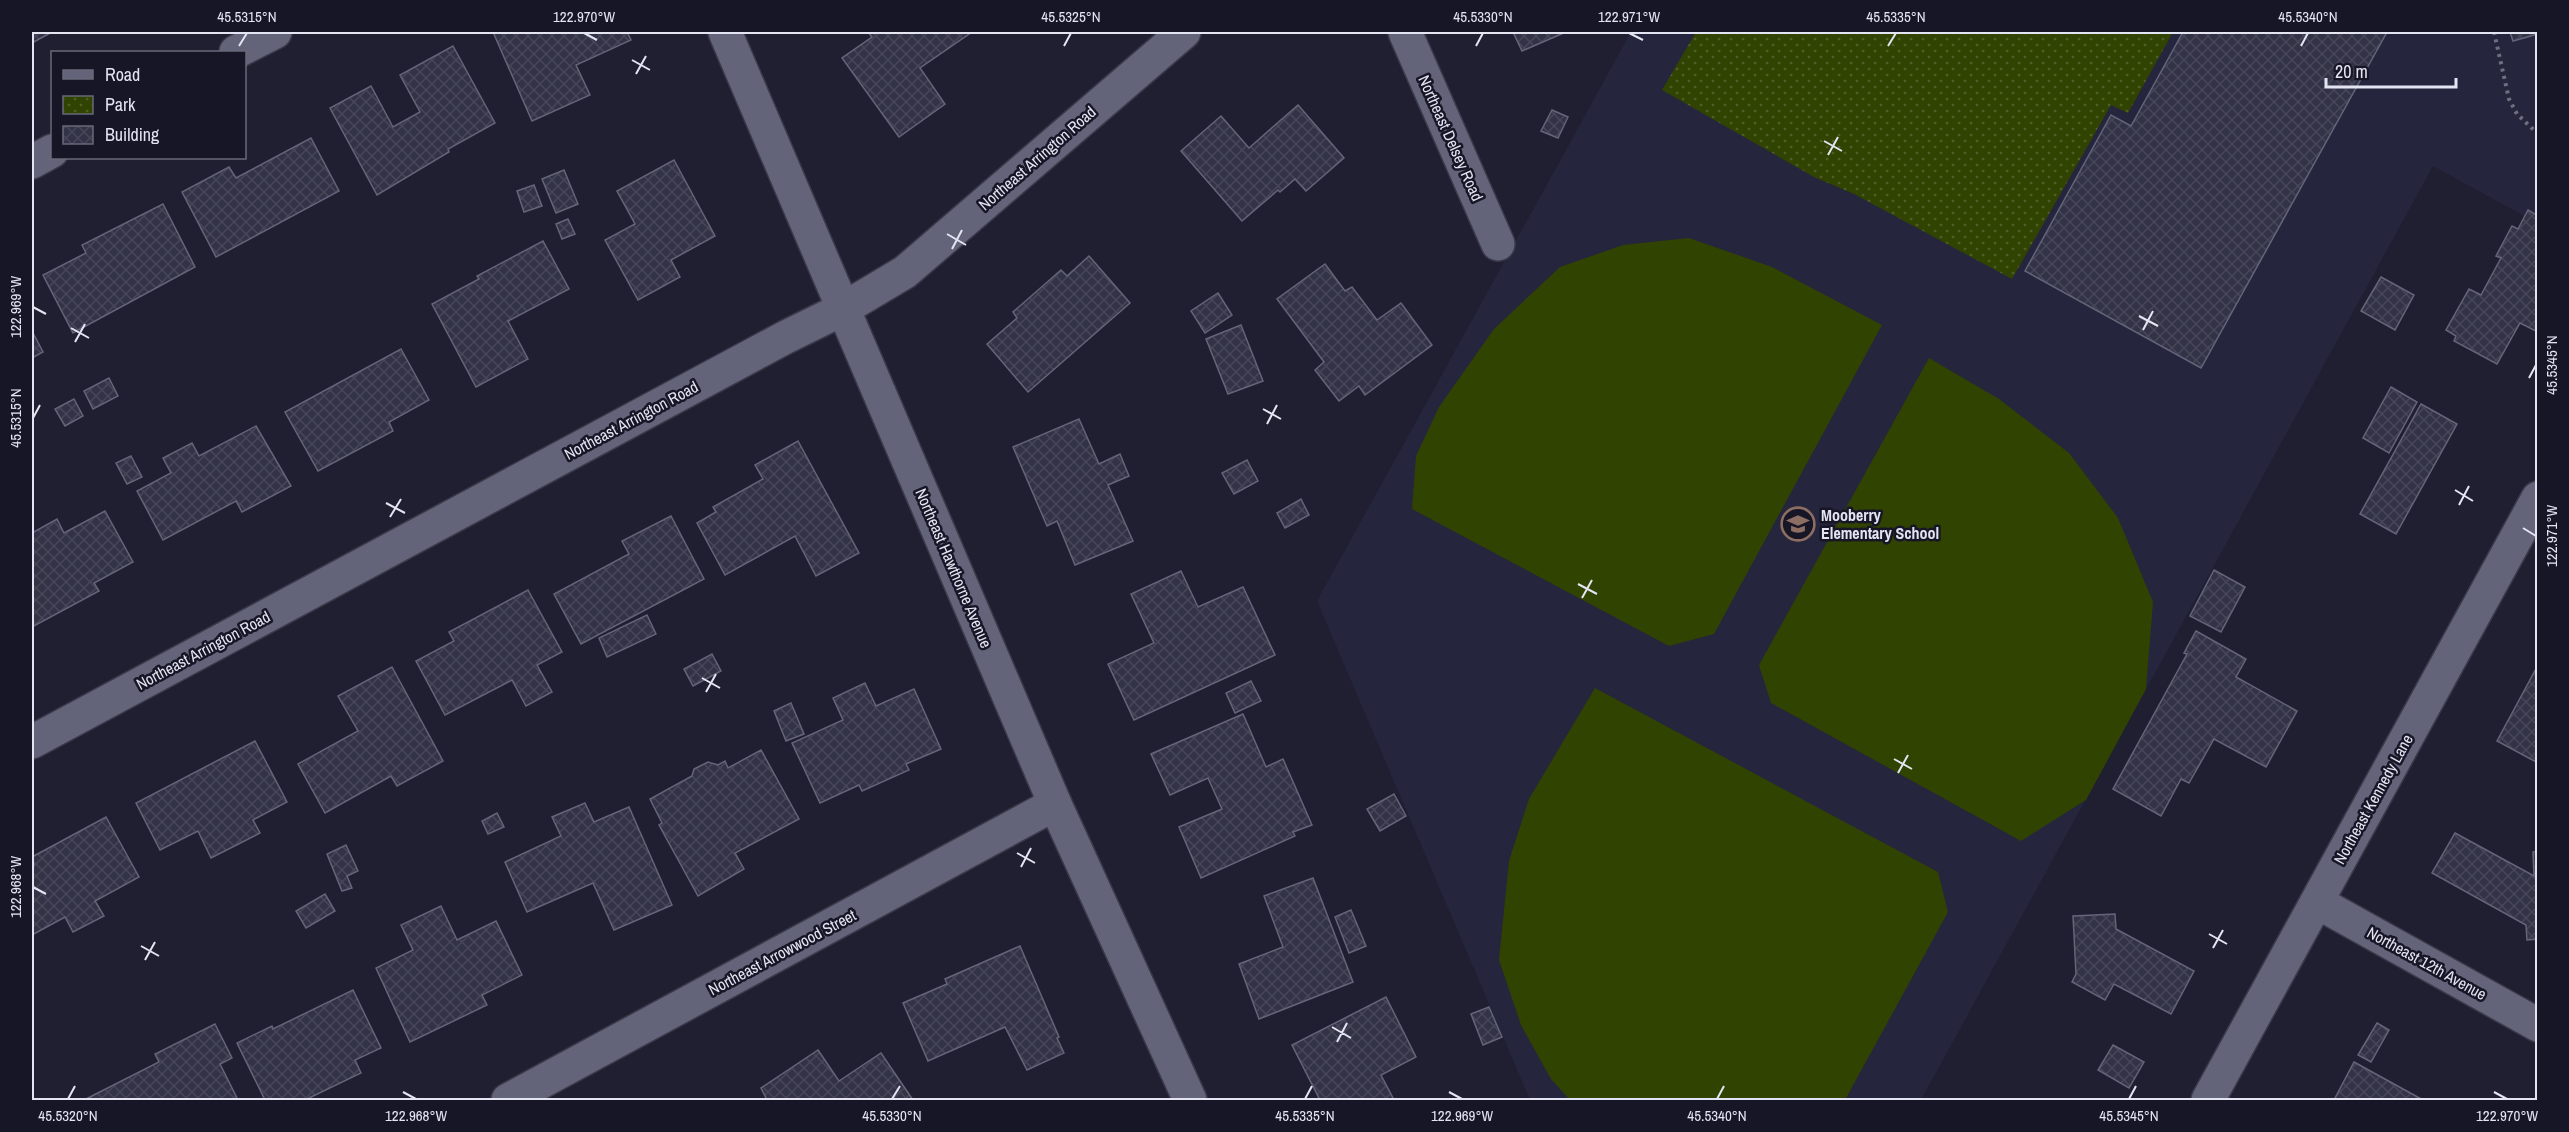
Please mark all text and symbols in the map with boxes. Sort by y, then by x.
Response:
text: 45.5315°N [217,6,277,27]
text: 122.970°W [553,6,615,27]
text: 45.5325°N [1041,6,1101,27]
text: 45.5330°N [1453,6,1513,27]
text: 122.971°W [1598,6,1660,27]
text: 45.5335°N [1866,6,1926,27]
text: 45.5340°N [2278,6,2338,27]
legend [51,51,246,159]
scale bar [2326,51,2456,89]
text: 20 m [2335,59,2368,84]
text: Road [105,62,140,87]
street label: Northeast Delsey Road [1413,72,1489,204]
text: Park [105,92,136,117]
street label: Northeast Arrington Road [974,101,1100,215]
text: Building [105,122,160,147]
text: 122.969°W [5,276,26,338]
text: 45.5345°N [2541,335,2562,395]
street label: Northeast Arrington Road [560,375,702,465]
text: 45.5315°N [5,388,26,448]
street label: Northeast Hawthorne Avenue [910,485,998,651]
place label: Mooberry Elementary School [1821,504,1939,544]
text: 122.971°W [2541,505,2562,567]
school or university icon: Mooberry Elementary School [1780,506,1816,542]
street label: Northeast Arrington Road [132,605,274,695]
street label: Northeast Kennedy Lane [2328,730,2418,868]
text: 122.968°W [5,856,26,918]
street label: Northeast Arrowwood Street [704,904,860,1000]
street label: Northeast 12th Avenue [2363,921,2491,1005]
text: 45.5320°N [38,1105,98,1126]
text: 122.968°W [385,1105,447,1126]
text: 45.5330°N [862,1105,922,1126]
text: 45.5335°N [1275,1105,1335,1126]
text: 122.969°W [1431,1105,1493,1126]
text: 45.5340°N [1687,1105,1747,1126]
text: 45.5345°N [2099,1105,2159,1126]
text: 122.970°W [2476,1105,2538,1126]

